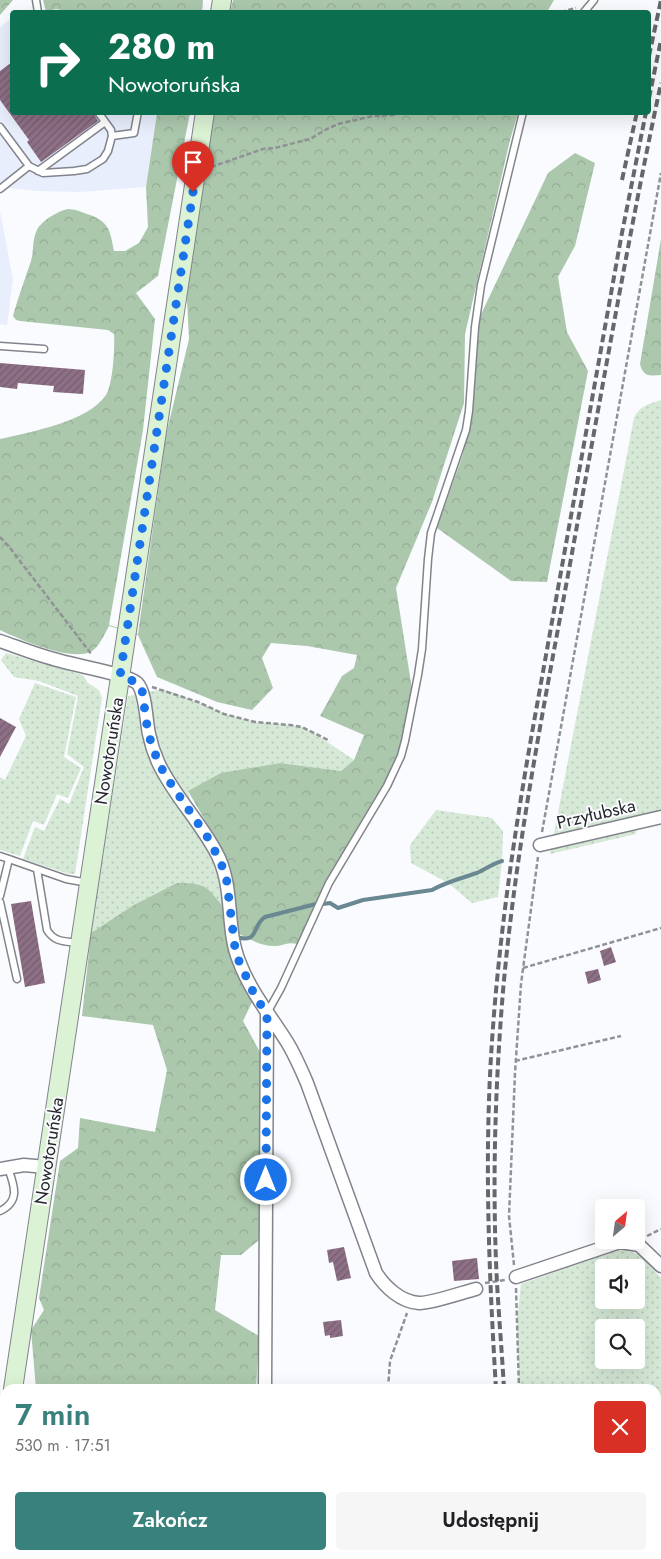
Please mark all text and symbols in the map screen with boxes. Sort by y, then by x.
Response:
text: 280 m [108,22,215,72]
icon: right [25,30,90,95]
text: Nowotoruńska [108,68,240,100]
pin [172,141,214,192]
icon: arrive [179,148,207,176]
street label: Nowotoruńska [88,695,130,807]
street label: Przyłubska [554,792,638,836]
street label: Nowotoruńska [28,1095,70,1207]
position arrow [239,1153,291,1205]
north arrow [595,1199,645,1249]
map controls [595,1199,645,1369]
button: sound [595,1259,645,1309]
button: search [595,1319,645,1369]
text: 7 min [15,1393,91,1436]
button: close [594,1401,646,1453]
text: 530 m · 17:51 [15,1434,111,1457]
button: Zakończ [15,1492,326,1550]
button: Udostępnij [336,1492,646,1550]

